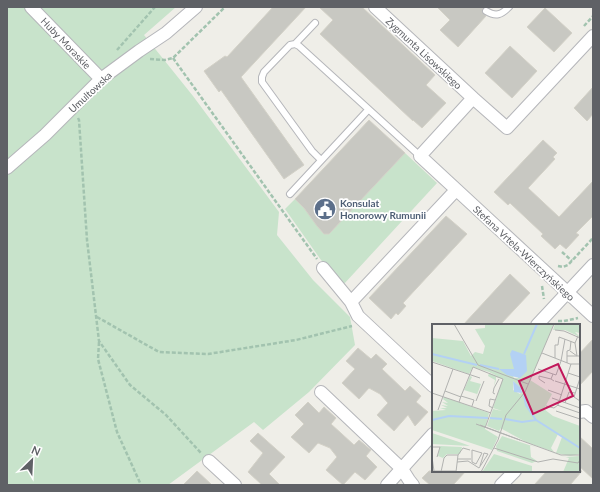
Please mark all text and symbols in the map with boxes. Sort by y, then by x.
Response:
street label: Huby Moraskie [39,15,93,71]
street label: Zygmunta Lisowskiego [384,15,465,92]
street label: Umultowska [66,69,114,115]
public building icon: Konsulat Honorowy Rumunii [312,196,338,222]
place label: Konsulat Honorowy Rumunii [340,197,426,221]
street label: Stefana Vrtela-Wierczyńskiego [471,203,577,303]
inset map [432,324,580,472]
north arrow [12,440,52,480]
text: N [30,443,43,458]

